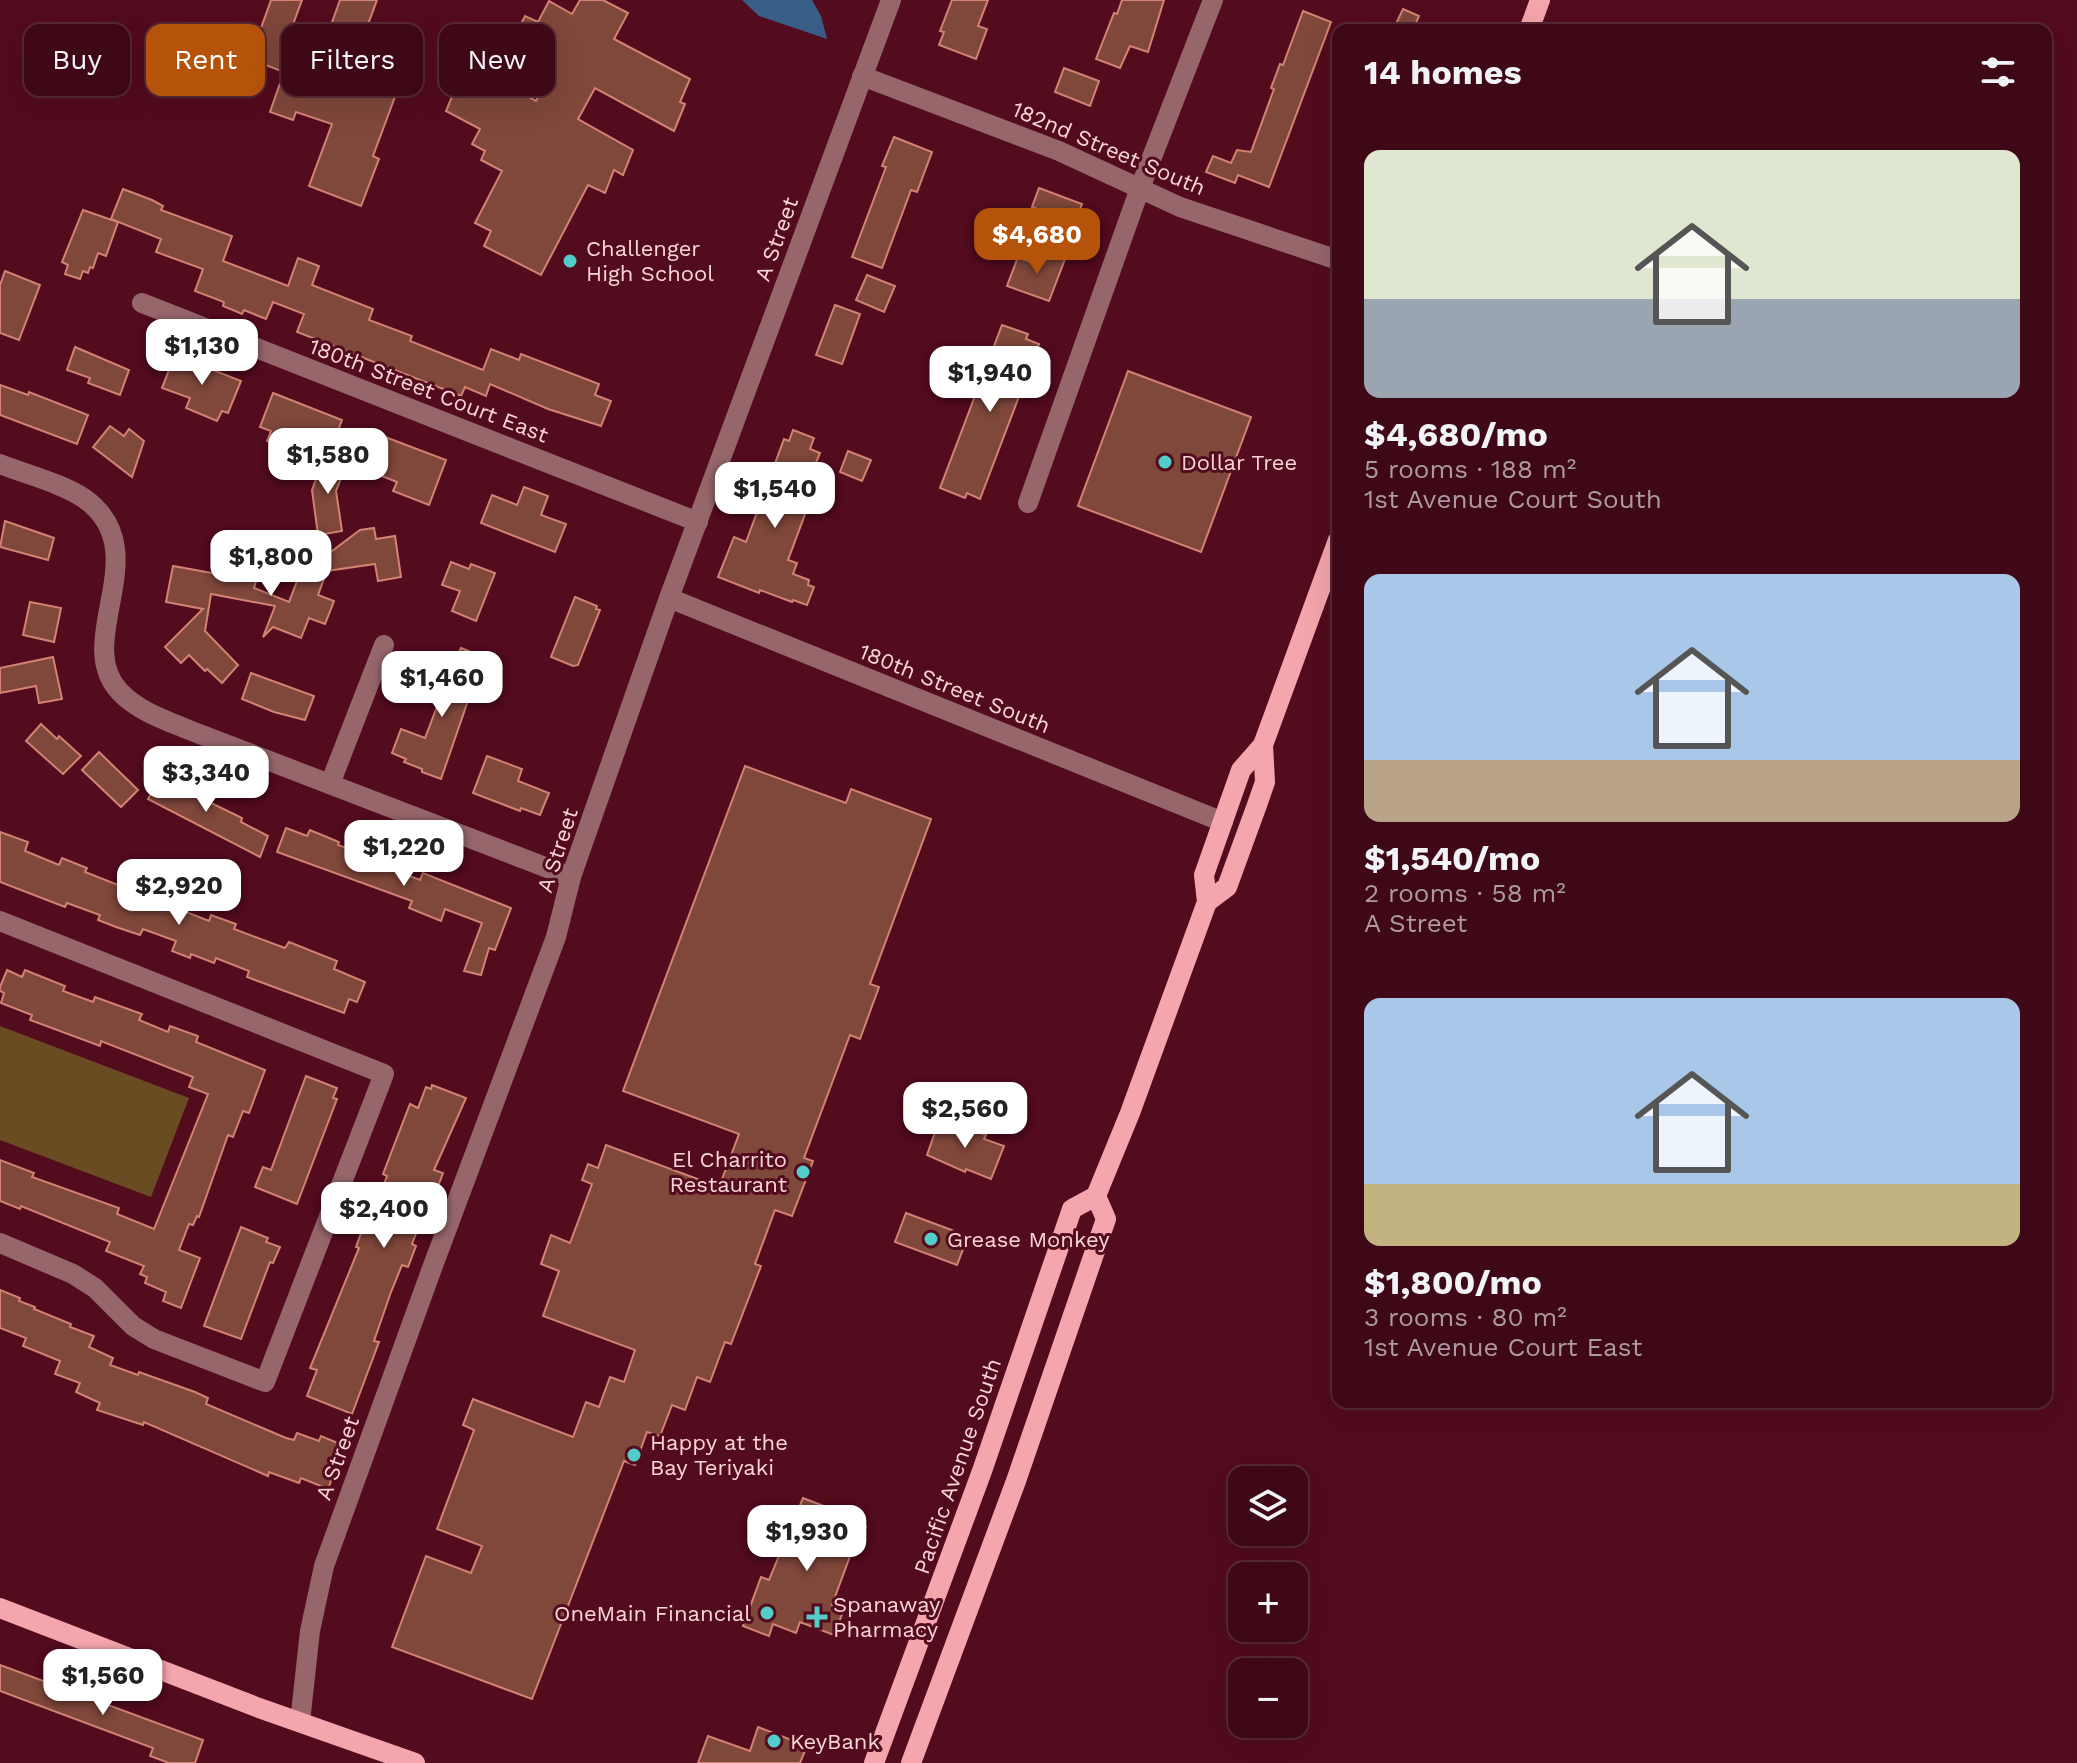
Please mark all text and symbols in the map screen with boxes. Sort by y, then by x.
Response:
chip: Buy [24,24,130,96]
chip: Rent [146,24,265,96]
chip: Filters [281,24,423,96]
chip: New [439,24,555,96]
icon: filters [1976,50,2020,94]
text: 14 homes [1364,52,1522,92]
street label: 182nd Street South [1009,96,1209,200]
street label: A Street [750,194,803,284]
icon: home [1620,202,1764,346]
pin: $4,680 [972,208,1102,276]
text: $4,680 [992,219,1082,249]
place label: Challenger High School [586,236,714,286]
marker: Challenger High School [561,252,579,270]
pin: $1,130 [137,319,267,387]
text: $1,130 [164,330,240,360]
street label: 180th Street Court East [306,333,552,448]
pin: $1,940 [925,346,1055,414]
text: $1,940 [948,357,1032,387]
text: $4,680/mo [1364,414,1548,454]
pin: $1,580 [263,428,393,496]
text: $1,580 [286,439,370,469]
place label: Dollar Tree [1181,450,1297,475]
marker: Dollar Tree [1156,453,1174,471]
text: 5 rooms · 188 m² [1364,454,1576,484]
pin: $1,540 [710,462,840,530]
text: $1,540 [733,473,817,503]
text: 1st Avenue Court South [1364,484,1662,514]
pin: $1,800 [206,530,336,598]
text: $1,800 [228,541,314,571]
icon: home [1620,626,1764,770]
street label: 180th Street South [856,639,1054,738]
pin: $1,460 [377,651,507,719]
text: $1,460 [400,662,484,692]
pin: $3,340 [141,746,271,814]
text: $3,340 [162,757,250,787]
street label: A Street [532,805,583,896]
pin: $1,220 [339,820,469,888]
text: $1,220 [362,831,446,861]
text: $1,540/mo [1364,838,1540,878]
pin: $2,920 [114,859,244,927]
text: $2,920 [135,870,223,900]
text: 2 rooms · 58 m² [1364,878,1566,908]
text: A Street [1364,908,1467,938]
icon: home [1620,1050,1764,1194]
pin: $2,560 [900,1082,1030,1150]
text: $2,560 [921,1093,1009,1123]
place label: El Charrito Restaurant [669,1147,787,1197]
marker: El Charrito Restaurant [794,1163,812,1181]
pin: $2,400 [319,1182,449,1250]
text: $2,400 [339,1193,429,1223]
place label: Grease Monkey [947,1227,1110,1252]
marker: Grease Monkey [922,1230,940,1248]
text: $1,800/mo [1364,1262,1542,1302]
text: 3 rooms · 80 m² [1364,1302,1567,1332]
text: 1st Avenue Court East [1364,1332,1642,1362]
street label: Pacific Avenue South [909,1355,1006,1577]
street label: A Street [311,1413,364,1503]
place label: Happy at the Bay Teriyaki [650,1430,788,1480]
marker: Happy at the Bay Teriyaki [625,1446,643,1464]
map controls [1228,1466,1308,1738]
button: layers [1228,1466,1308,1546]
pin: $1,930 [742,1505,872,1573]
text: $1,930 [765,1516,849,1546]
button: + [1228,1562,1308,1642]
place label: Spanaway Pharmacy [833,1592,941,1642]
place label: OneMain Financial [554,1601,751,1626]
marker: OneMain Financial [758,1604,776,1622]
marker: Spanaway Pharmacy [808,1608,826,1626]
pin: $1,560 [38,1649,168,1717]
button: − [1228,1658,1308,1738]
text: $1,560 [61,1660,145,1690]
place label: KeyBank [790,1729,880,1754]
marker: KeyBank [765,1732,783,1750]

